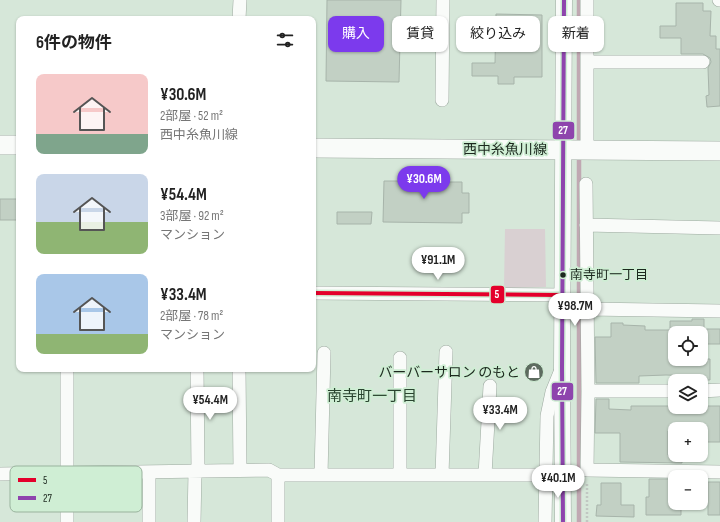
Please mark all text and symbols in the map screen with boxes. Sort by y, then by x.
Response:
chip: 購入 [328,16,384,52]
chip: 賃貸 [392,16,448,52]
chip: 絞り込み [456,16,540,52]
chip: 新着 [548,16,604,52]
icon: filters [274,29,296,51]
text: 6件の物件 [36,33,112,53]
text: ¥30.6M [160,85,206,105]
icon: home [68,90,116,138]
text: 2部屋 · 52 m² [160,108,223,124]
line badge: 27 [552,121,575,140]
text: 27 [558,124,568,137]
text: 西中糸魚川線 [160,127,238,143]
street label: 西中糸魚川線 [463,141,547,158]
pin: ¥30.6M [391,166,457,200]
text: ¥30.6M [406,171,442,187]
text: ¥54.4M [160,185,207,205]
icon: home [68,190,116,238]
text: 3部屋 · 92 m² [160,208,224,224]
text: マンション [160,227,225,243]
pin: ¥91.1M [405,247,471,281]
text: ¥91.1M [421,252,455,268]
place label: 南寺町一丁目 [570,267,648,283]
marker: 南寺町一丁目 [558,270,568,280]
text: ¥33.4M [160,285,207,305]
line badge: 5 [490,285,505,304]
text: 5 [495,288,500,301]
icon: home [68,290,116,338]
pin: ¥98.7M [542,293,608,327]
text: ¥98.7M [557,298,593,314]
text: 2部屋 · 78 m² [160,308,223,324]
map controls [668,326,708,510]
button: locate [668,326,708,366]
text: マンション [160,327,225,343]
shop icon: バーバーサロン のもと [523,361,545,383]
place label: バーバーサロン のもと [378,364,520,381]
button: layers [668,374,708,414]
line badge: 27 [551,382,574,401]
text: 27 [557,385,567,398]
pin: ¥54.4M [177,387,243,421]
district label: 南寺町一丁目 [327,387,417,406]
text: ¥54.4M [192,392,228,408]
pin: ¥33.4M [467,397,533,431]
text: ¥33.4M [482,402,518,418]
button: + [668,422,708,462]
pin: ¥40.1M [525,465,591,499]
legend [10,466,142,512]
text: ¥40.1M [541,470,575,486]
button: − [668,470,708,510]
text: 5 [43,474,47,487]
text: 27 [43,492,53,505]

